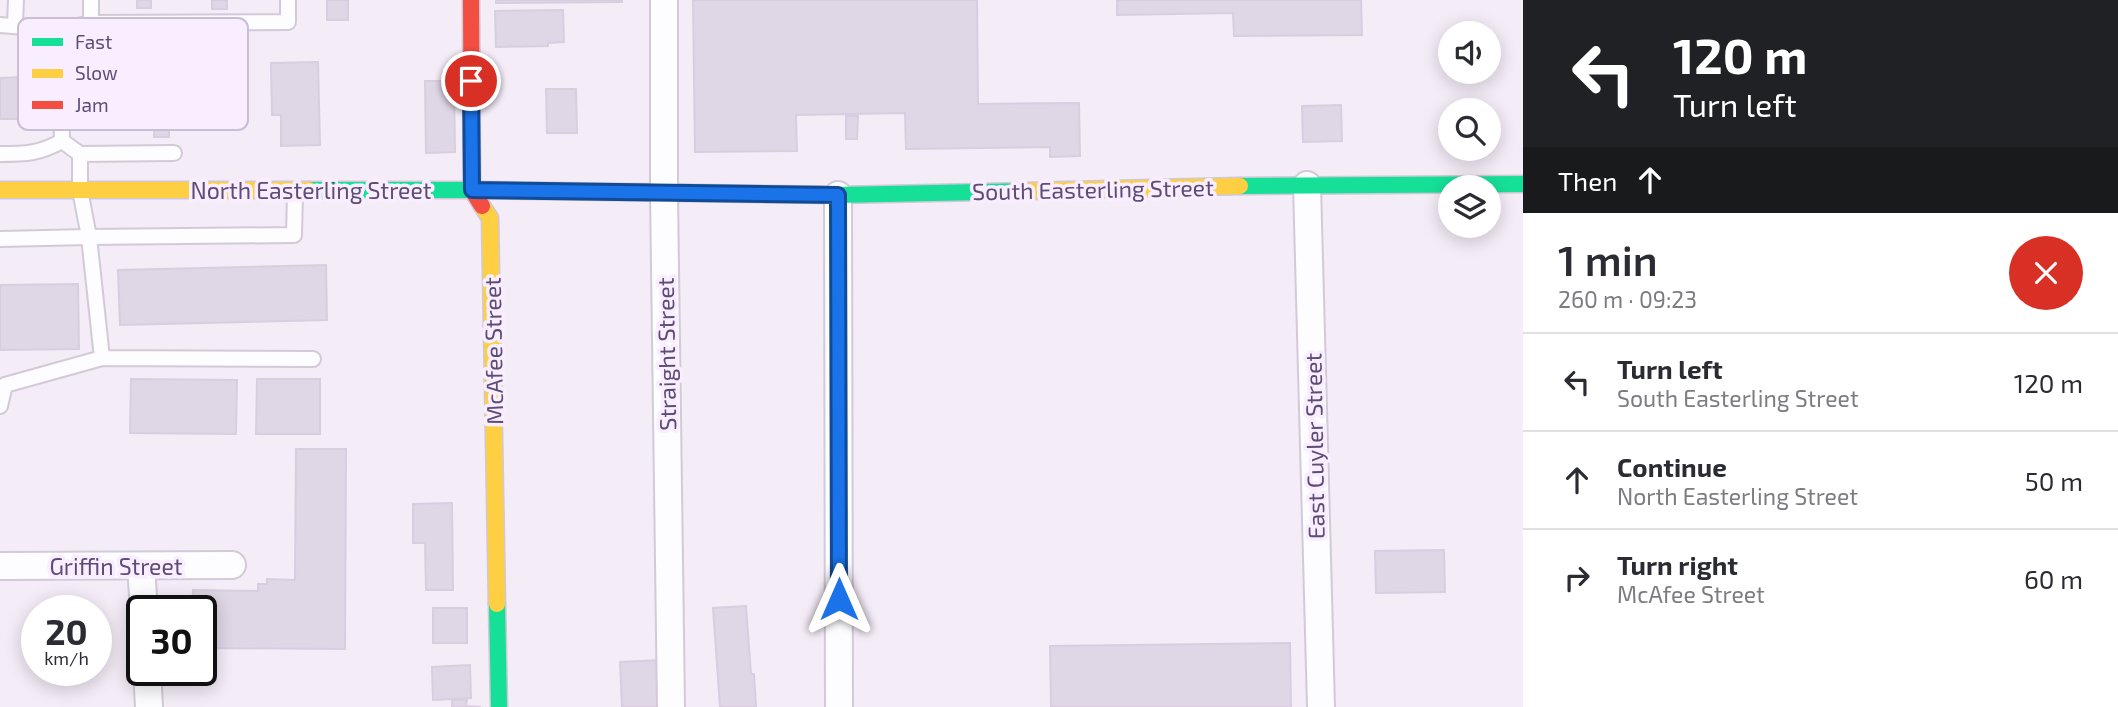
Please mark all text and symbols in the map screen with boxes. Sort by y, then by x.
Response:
legend [18,18,248,130]
map controls [1438,21,1501,238]
button: sound [1438,21,1501,84]
text: 120 m [1673,25,1807,84]
icon: left [1558,28,1649,119]
text: Fast [75,30,112,53]
pin [441,51,501,111]
text: Slow [75,61,118,84]
icon: arrive [452,62,490,100]
text: Turn left [1673,85,1797,123]
text: Jam [75,93,109,116]
button: search [1438,98,1501,161]
icon: ahead [1631,161,1669,199]
text: Then [1558,165,1617,196]
street label: South Easterling Street [972,173,1214,205]
button: layers [1438,175,1501,238]
street label: North Easterling Street [190,176,432,204]
text: 1 min [1558,234,1658,284]
button: close [2009,236,2083,310]
street label: McAfee Street [478,277,508,425]
street label: Straight Street [651,277,681,431]
text: 260 m · 09:23 [1558,285,1697,313]
street label: East Cuyler Street [1298,352,1330,539]
text: Turn left [1617,353,1723,384]
icon: left [1558,363,1596,401]
text: 120 m [2014,367,2083,398]
text: South Easterling Street [1617,384,1859,412]
text: Continue [1617,451,1727,482]
icon: ahead [1558,461,1596,499]
text: 50 m [2025,465,2083,496]
text: North Easterling Street [1617,482,1858,510]
text: Turn right [1617,549,1738,580]
street label: Griffin Street [49,552,183,580]
icon: right [1558,559,1596,597]
position arrow [802,562,876,636]
text: 60 m [2024,563,2083,594]
text: McAfee Street [1617,580,1765,608]
speed limit sign: 30 [126,595,217,686]
text: 20 [45,610,88,652]
text: km/h [44,647,89,669]

